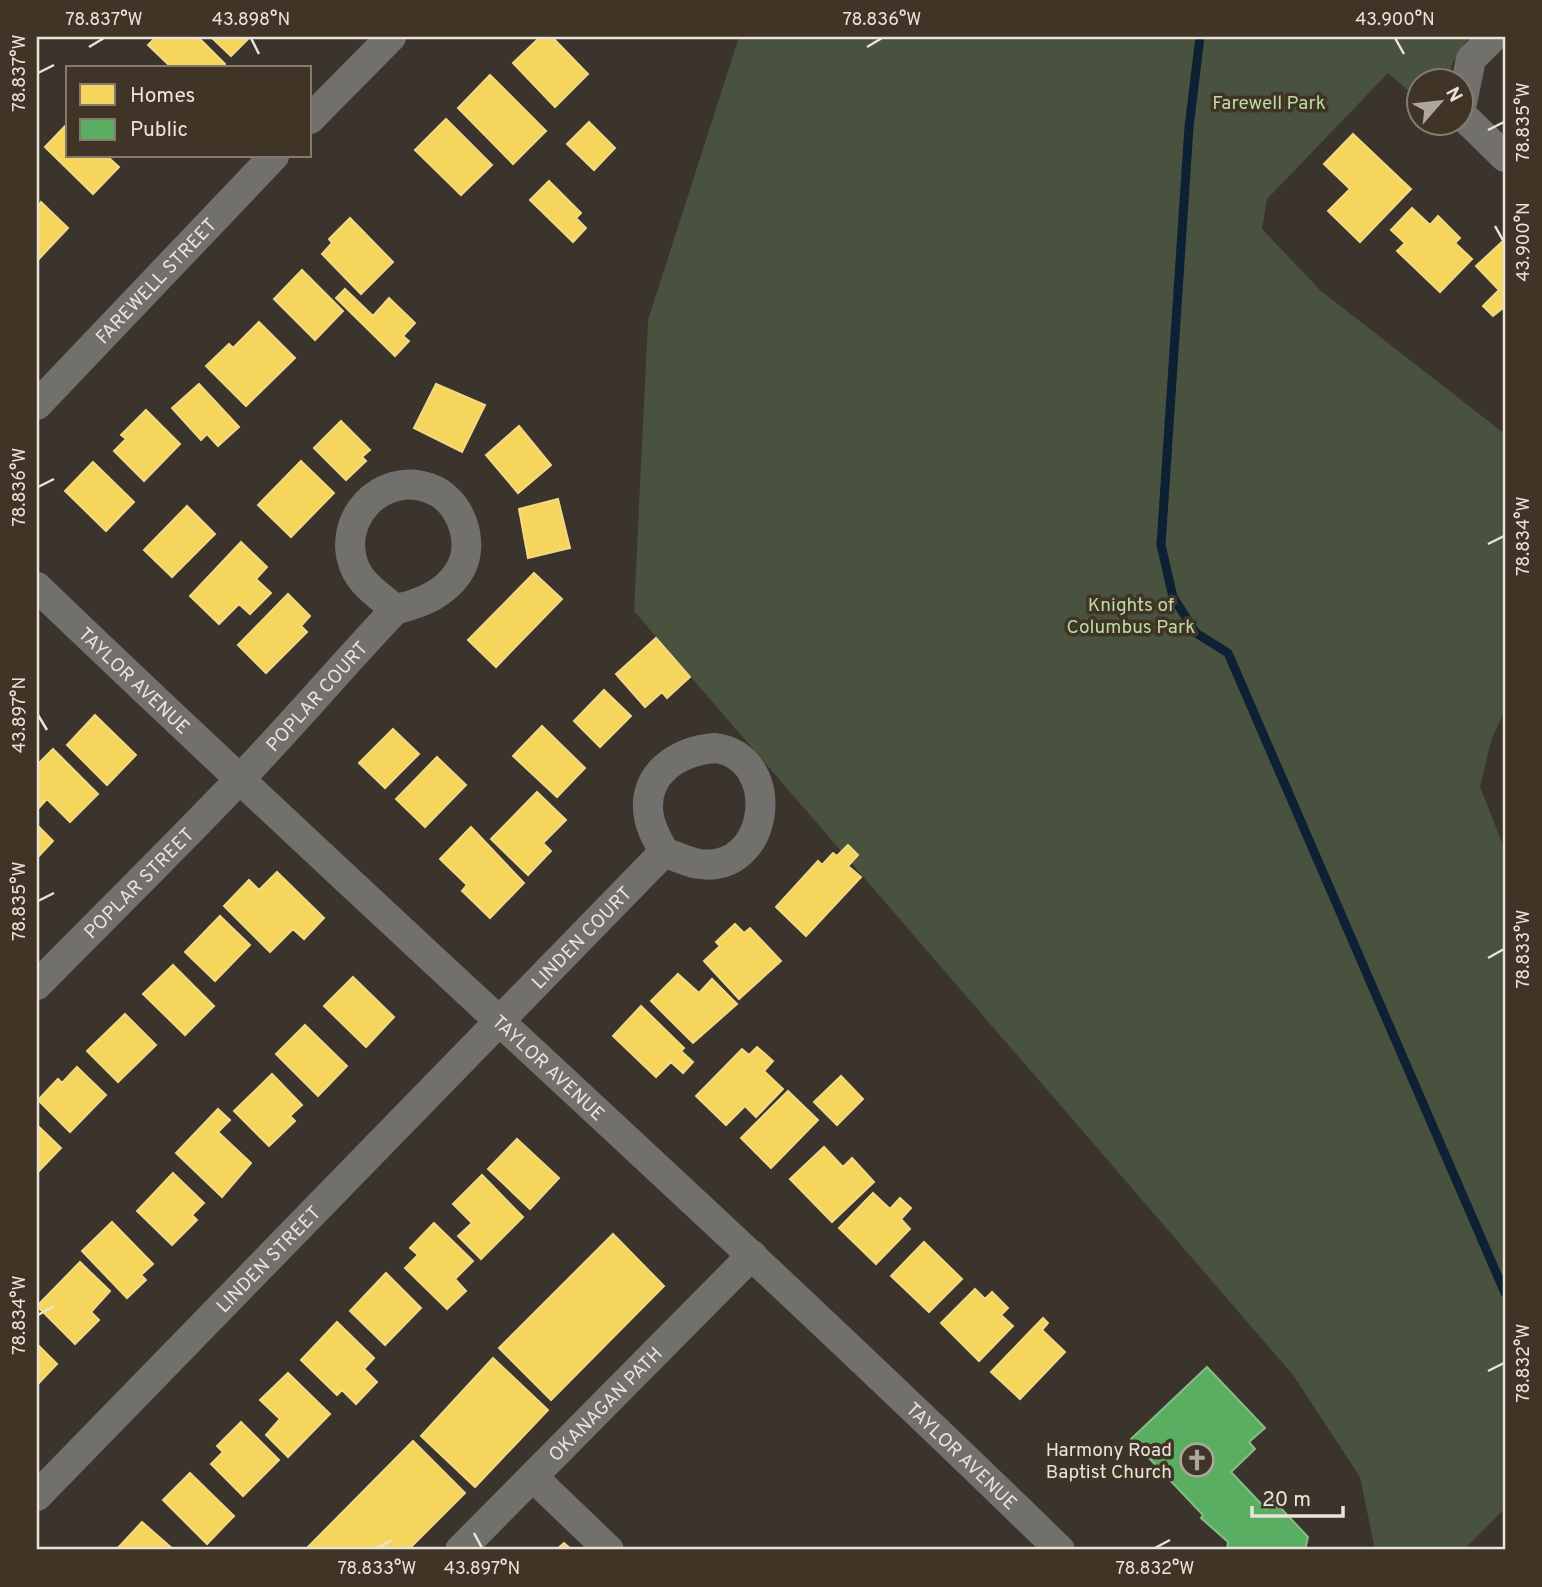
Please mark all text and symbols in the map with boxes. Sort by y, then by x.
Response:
text: 78.837°W [65,9,143,32]
text: 43.898°N [212,9,290,32]
text: 78.836°W [843,9,921,32]
text: 43.900°N [1355,9,1435,32]
text: 78.837°W [9,34,32,112]
legend [66,66,312,158]
north arrow [1406,66,1476,136]
text: 78.835°W [1513,82,1536,162]
text: Homes [130,83,195,110]
text: N [1439,83,1467,107]
park label: Farewell Park [1212,92,1326,116]
text: Public [130,117,188,144]
text: 43.900°N [1513,202,1536,282]
street label: FAREWELL STREET [91,214,223,350]
text: 78.836°W [9,448,32,526]
text: 78.834°W [1513,496,1536,576]
park label: Knights of Columbus Park [1067,594,1195,640]
street label: TAYLOR AVENUE [72,623,194,740]
street label: POPLAR COURT [262,637,374,758]
text: 43.897°N [9,677,32,753]
street label: POPLAR STREET [80,824,200,945]
text: 78.835°W [9,861,32,941]
street label: LINDEN COURT [527,882,638,995]
text: 78.833°W [1513,910,1536,988]
street label: TAYLOR AVENUE [486,1011,609,1127]
street label: LINDEN STREET [212,1202,327,1319]
text: 78.834°W [9,1275,32,1355]
text: 78.832°W [1513,1324,1536,1402]
street label: OKANAGAN PATH [544,1343,668,1468]
street label: TAYLOR AVENUE [900,1398,1021,1516]
place label: Harmony Road Baptist Church [1046,1439,1172,1485]
church icon: Harmony Road Baptist Church [1178,1441,1216,1479]
scale bar [1252,1475,1342,1519]
text: 20 m [1262,1487,1311,1514]
text: 78.833°W [338,1558,416,1581]
text: 43.897°N [444,1558,520,1581]
text: 78.832°W [1116,1558,1194,1581]

